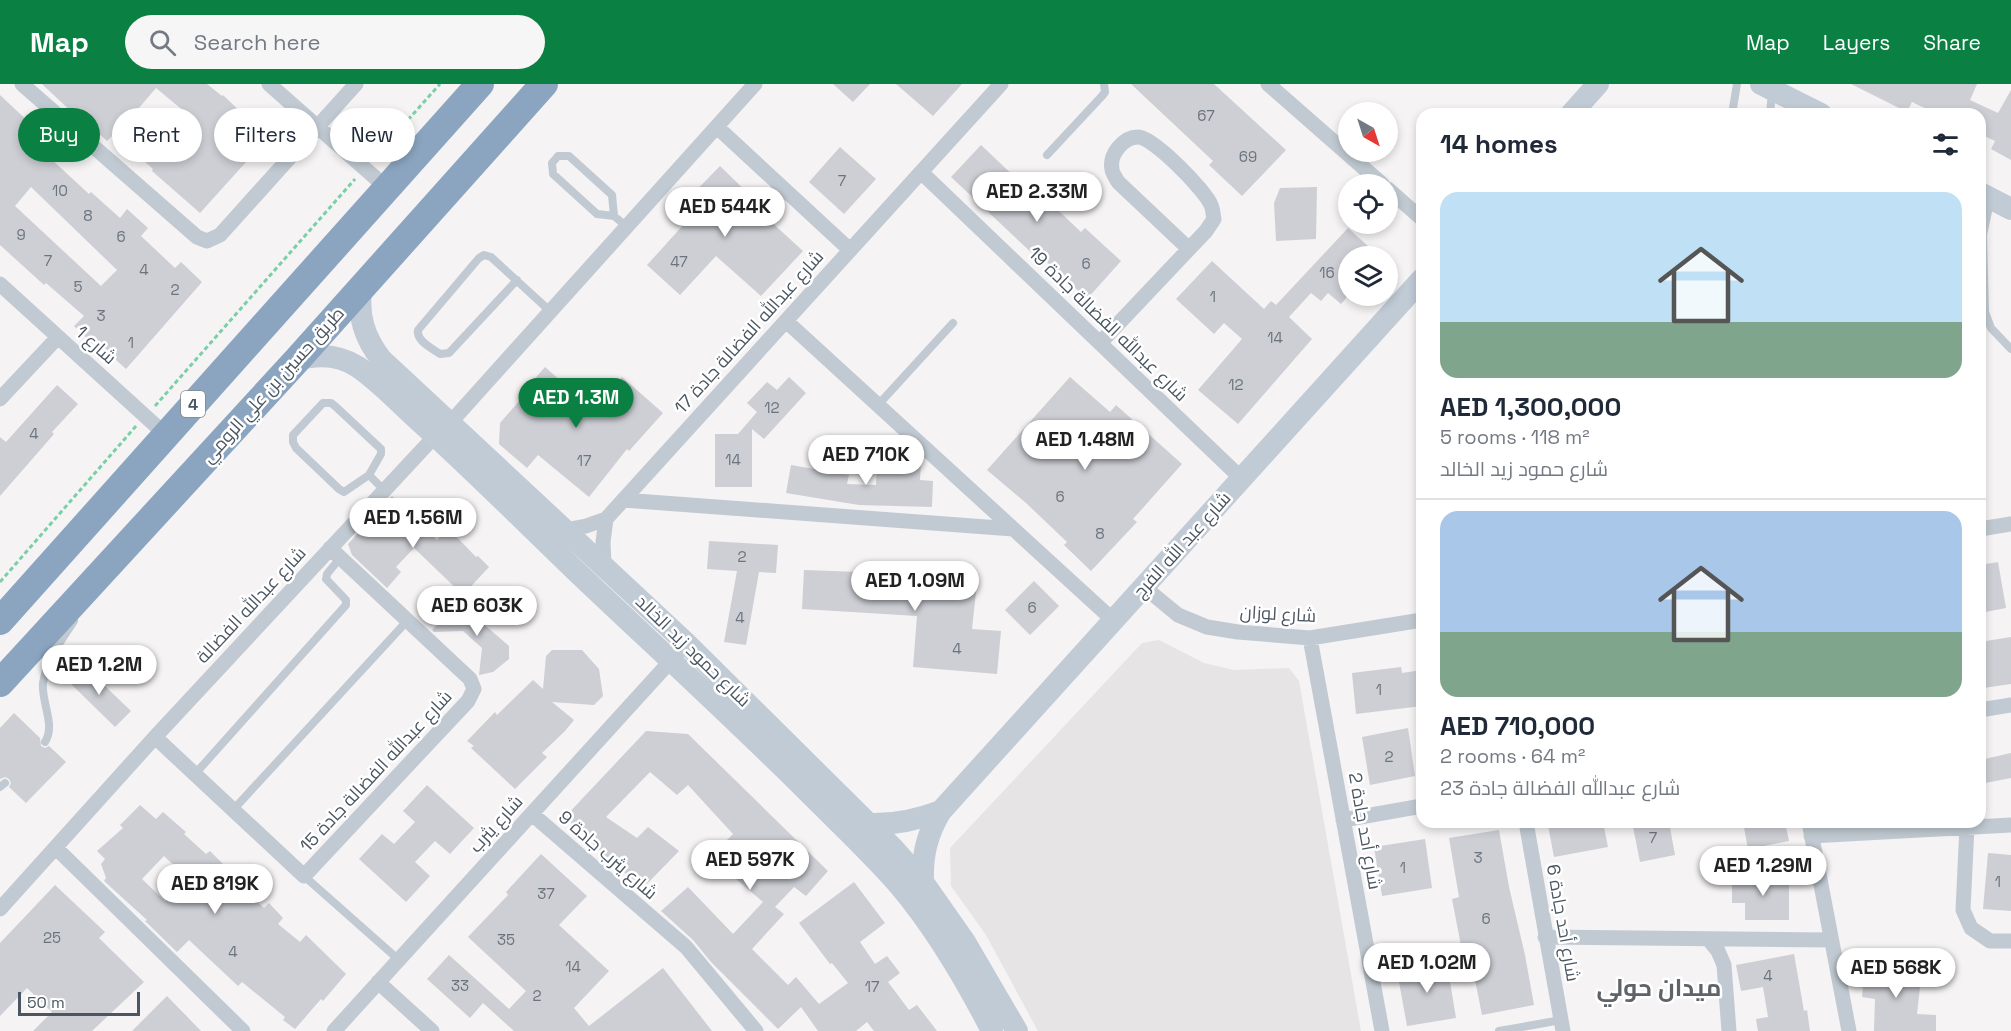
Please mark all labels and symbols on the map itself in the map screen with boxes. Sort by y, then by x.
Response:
north arrow [1338,102,1398,162]
house number: 67 [1197,106,1215,125]
house number: 69 [1239,147,1257,166]
house number: 7 [838,171,846,190]
pin: AED 2.33M [968,172,1106,223]
house number: 10 [52,181,68,200]
pin: AED 544K [663,187,787,238]
house number: 8 [83,206,93,225]
house number: 9 [16,225,26,244]
house number: 6 [116,227,126,246]
street label: شارع عبدالله الفضالة جادة 19 [1023,241,1193,407]
street label: شارع عبدالله الفضالة جادة 17 [669,245,829,419]
house number: 7 [44,251,52,270]
house number: 47 [670,252,688,271]
house number: 6 [1081,254,1091,273]
house number: 4 [139,260,149,279]
house number: 16 [1319,263,1335,282]
house number: 5 [74,277,83,296]
house number: 2 [170,280,180,299]
house number: 1 [1210,287,1216,306]
street label: طريق حسين بن علي الرومي [196,302,351,470]
house number: 3 [96,306,106,325]
street label: شارع 1 [70,320,122,370]
house number: 14 [1267,328,1283,347]
house number: 1 [128,333,134,352]
house number: 12 [1228,375,1244,394]
pin: AED 1.3M [514,378,638,429]
road number: 4 [181,391,205,417]
house number: 12 [764,398,780,417]
pin: AED 1.48M [1016,420,1154,471]
house number: 4 [29,424,39,443]
pin: AED 710K [804,435,928,486]
house number: 14 [725,450,741,469]
house number: 17 [577,451,591,470]
house number: 6 [1055,487,1065,506]
street label: شارع عبد الله الفرج [1128,487,1236,603]
pin: AED 1.56M [344,498,482,549]
house number: 8 [1095,524,1105,543]
street label: شارع عبدالله الفضالة [191,542,311,668]
house number: 2 [737,547,747,566]
pin: AED 1.09M [846,561,984,612]
pin: AED 603K [415,586,539,637]
street label: شارع حمود زيد الخالد [630,590,756,712]
house number: 6 [1027,598,1037,617]
street label: شارع لوزان [1239,600,1317,628]
house number: 4 [735,608,745,627]
house number: 4 [952,639,962,658]
pin: AED 1.2M [37,645,161,696]
house number: 1 [1376,680,1382,699]
street label: شارع عبدالله الفضالة جادة 15 [295,685,457,857]
house number: 2 [1384,747,1394,766]
street label: شارع أحد جادة 2 [1343,771,1387,891]
street label: شارع يثرب [464,790,528,858]
street label: شارع يثرب جادة 9 [553,805,663,905]
house number: 7 [1649,828,1657,847]
pin: AED 597K [688,840,812,891]
pin: AED 1.29M [1694,846,1832,897]
house number: 3 [1473,848,1483,867]
house number: 1 [1400,858,1406,877]
street label: شارع أحد جادة 6 [1541,862,1585,984]
pin: AED 819K [153,864,277,915]
house number: 1 [1995,872,2001,891]
house number: 37 [537,884,555,903]
house number: 6 [1481,909,1491,928]
house number: 25 [43,928,61,947]
house number: 35 [497,930,515,949]
house number: 4 [228,942,238,961]
pin: AED 1.02M [1358,943,1496,994]
pin: AED 568K [1834,948,1958,999]
house number: 14 [565,957,581,976]
house number: 4 [1763,966,1773,985]
district label: ميدان حولي [1597,972,1721,1007]
house number: 33 [451,976,469,995]
house number: 17 [865,977,879,996]
house number: 2 [532,986,542,1005]
scale bar [18,989,140,1016]

